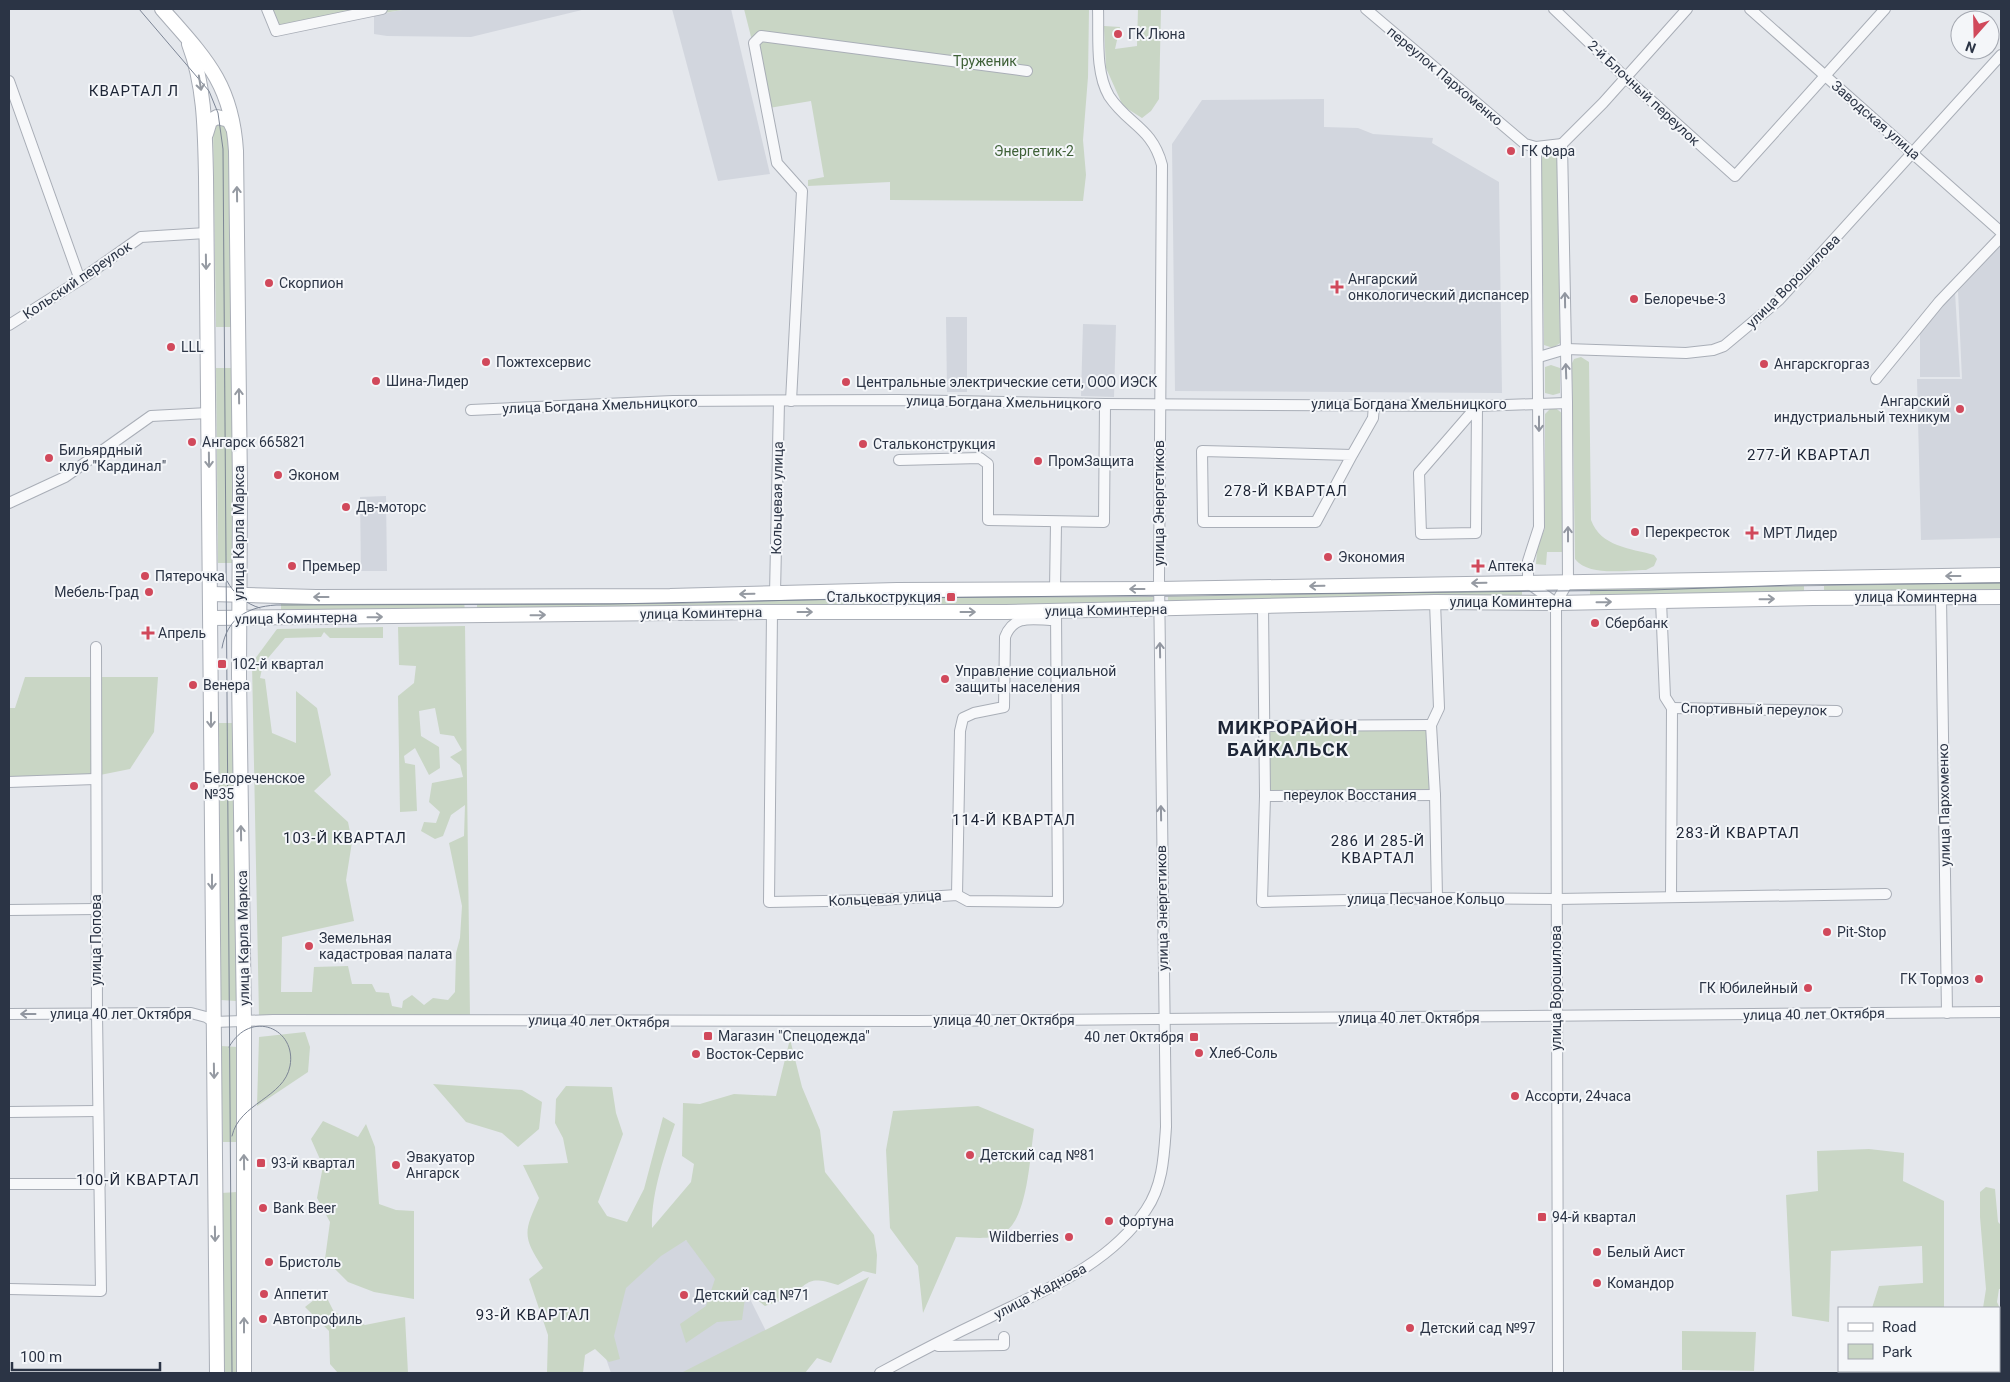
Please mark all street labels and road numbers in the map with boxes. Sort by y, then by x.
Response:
street label: переулок Пархоменко [1384,23,1506,129]
street label: 2-й Блочный переулок [1585,37,1704,149]
street label: Заводская улица [1828,77,1924,163]
street label: улица Ворошилова [1743,231,1843,331]
street label: Кольский переулок [20,237,135,322]
street label: улица Богдана Хмельницкого [906,392,1102,412]
street label: улица Богдана Хмельницкого [502,394,698,416]
street label: улица Богдана Хмельницкого [1311,396,1507,412]
street label: улица Энергетиков [1151,440,1167,566]
street label: Кольцевая улица [768,441,786,555]
street label: улица Карла Маркса [231,465,247,601]
street label: улица Коминтерна [1855,589,1977,605]
street label: улица Коминтерна [1450,594,1572,610]
street label: улица Коминтерна [1045,601,1167,619]
street label: улица Коминтерна [640,604,762,622]
street label: улица Коминтерна [235,609,357,627]
street label: Спортивный переулок [1681,700,1828,718]
street label: улица Пархоменко [1935,743,1953,867]
street label: переулок Восстания [1283,787,1417,803]
street label: улица Энергетиков [1153,845,1171,971]
street label: улица Карла Маркса [234,870,252,1006]
street label: Кольцевая улица [828,887,942,909]
street label: улица Песчаное Кольцо [1347,891,1505,907]
street label: улица Попова [88,894,104,986]
street label: улица Ворошилова [1548,925,1564,1051]
street label: улица 40 лет Октября [1743,1005,1885,1023]
street label: улица 40 лет Октября [50,1006,192,1022]
street label: улица 40 лет Октября [1338,1010,1480,1026]
street label: улица 40 лет Октября [528,1012,670,1030]
street label: улица 40 лет Октября [933,1012,1075,1028]
street label: улица Жаднова [991,1260,1089,1322]

